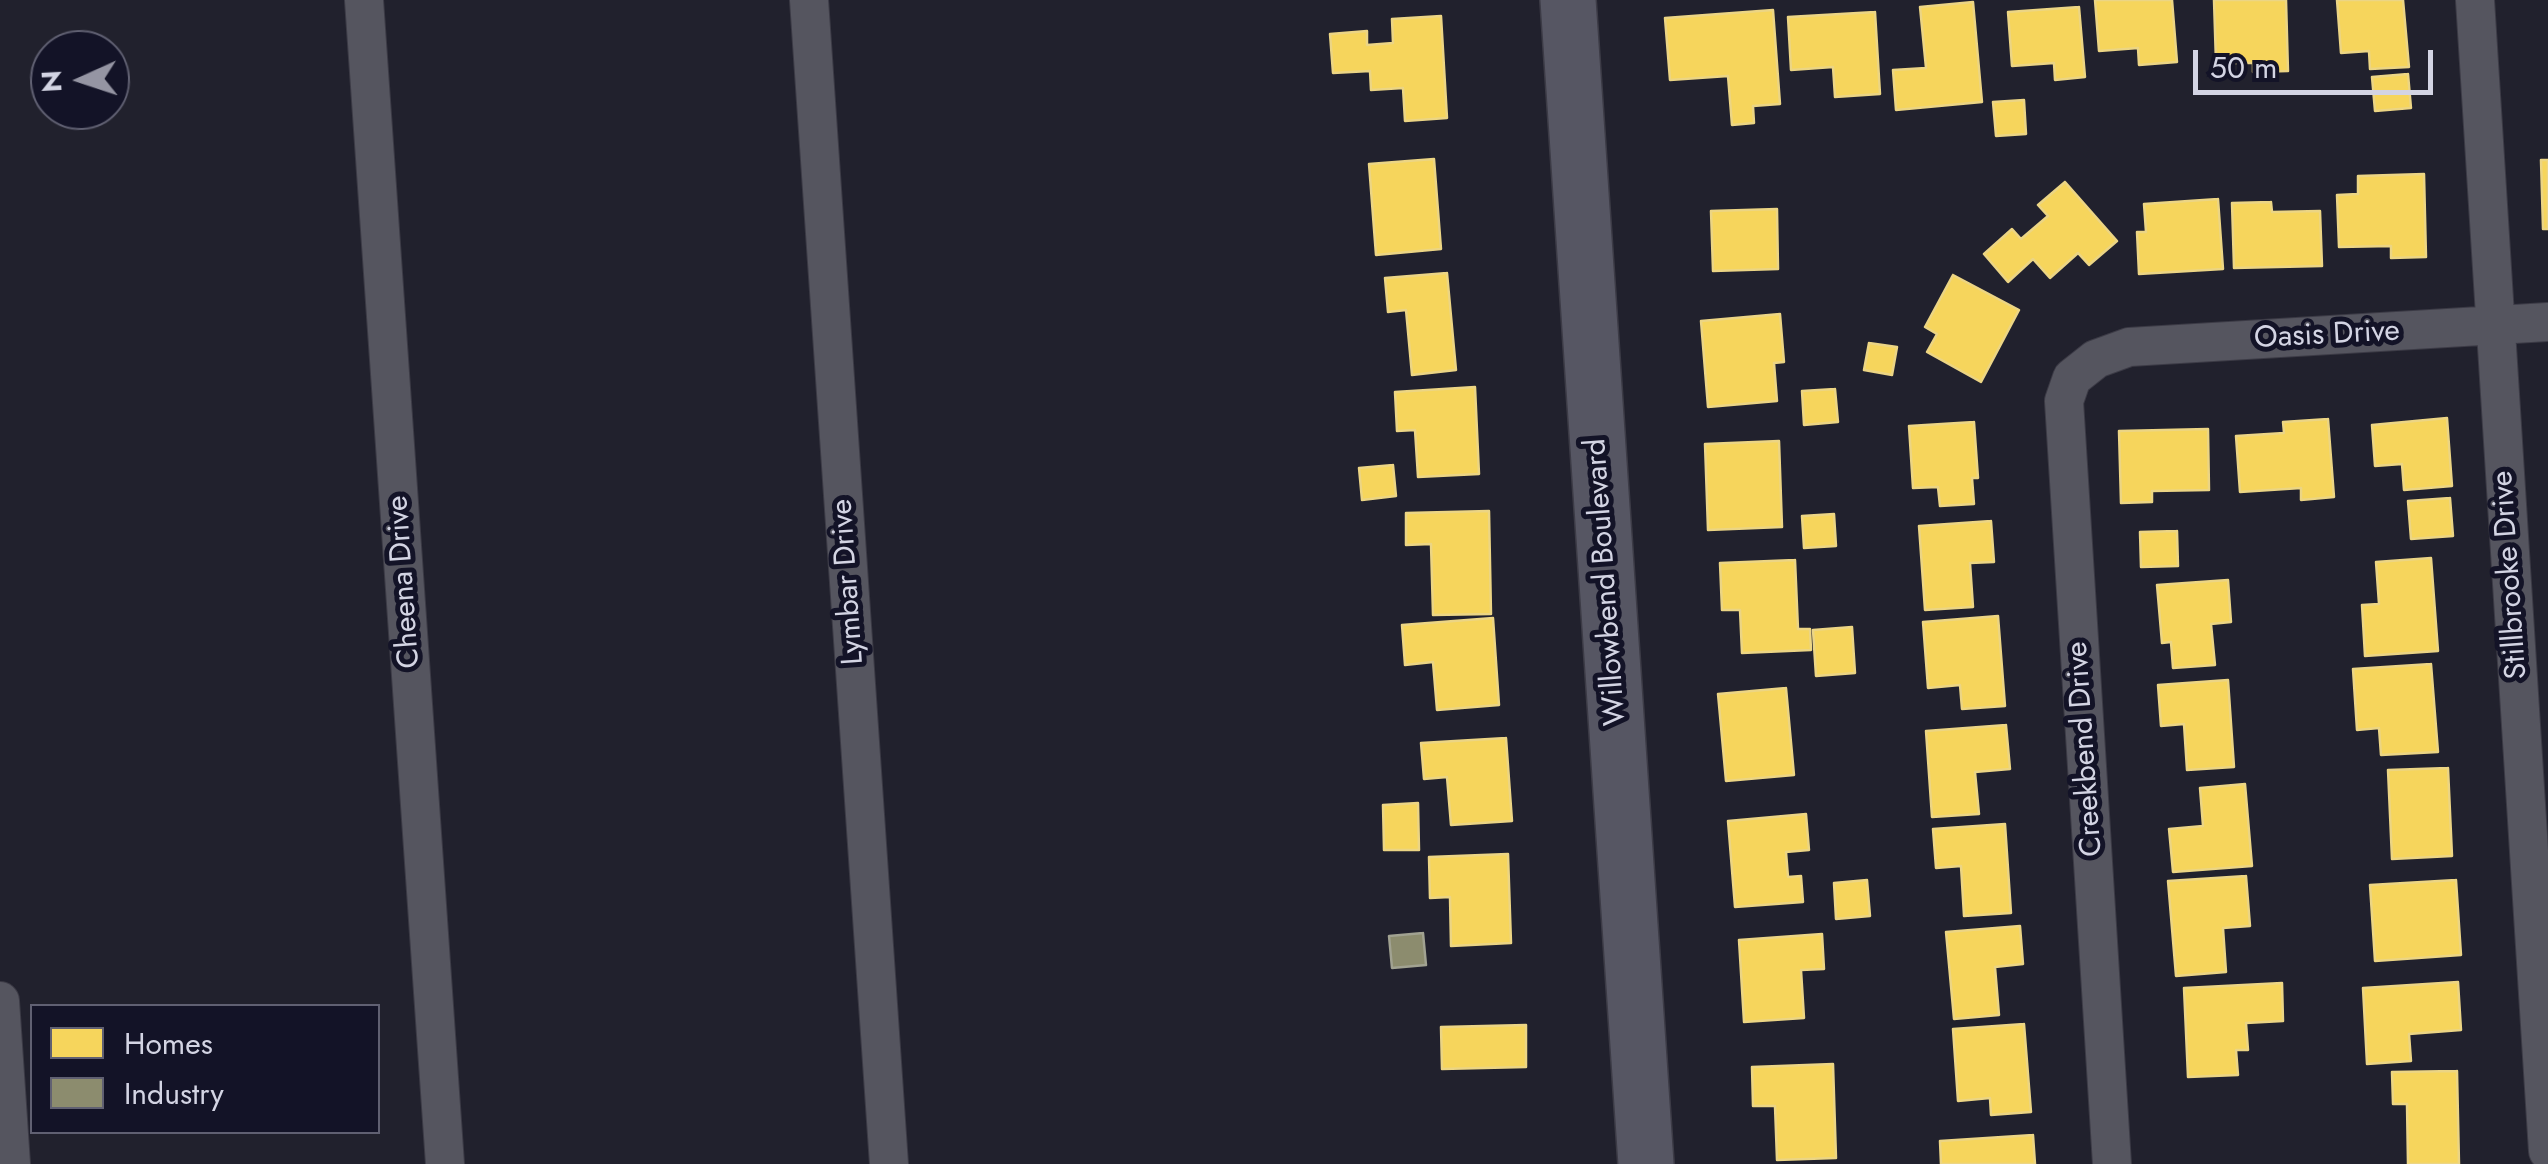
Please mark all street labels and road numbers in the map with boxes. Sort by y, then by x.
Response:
street label: Oasis Drive [2253,314,2401,358]
street label: Willowbend Boulevard [1579,437,1635,727]
street label: Stillbrooke Drive [2486,470,2536,680]
street label: Cheena Drive [381,494,429,670]
street label: Lymbar Drive [825,498,873,666]
street label: Creekbend Drive [2061,640,2111,858]

